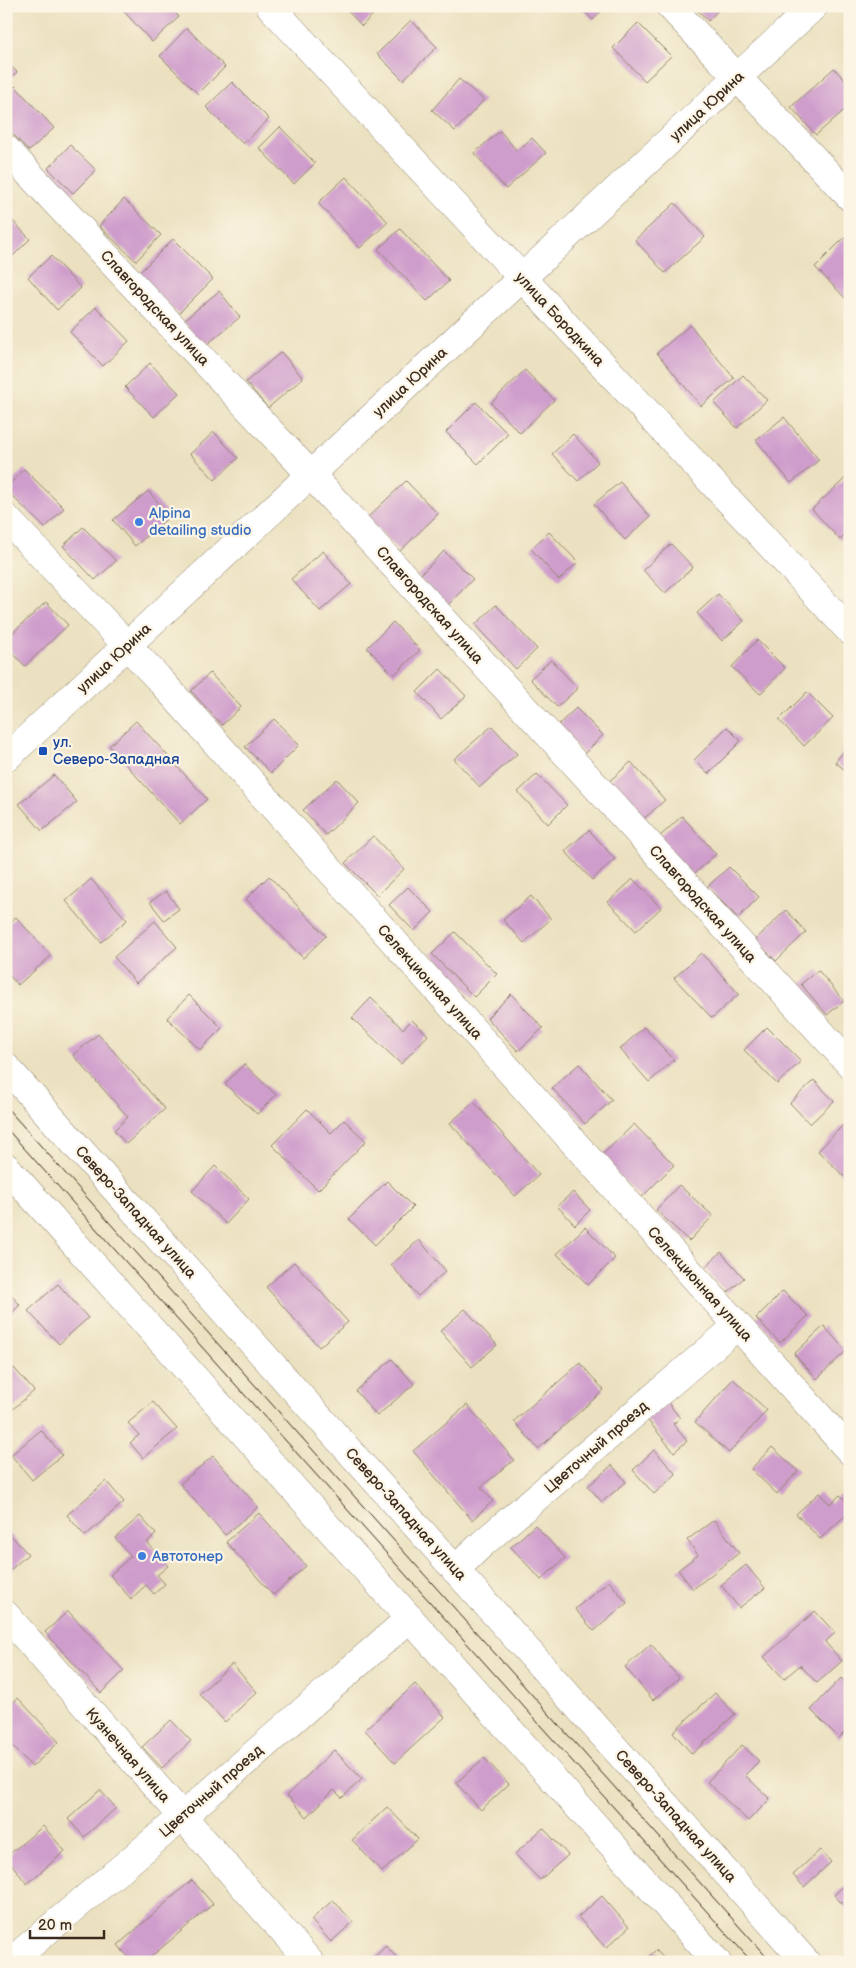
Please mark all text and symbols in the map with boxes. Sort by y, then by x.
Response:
street label: улица Юрина [666,67,748,146]
street label: Славгородская улица [96,246,213,370]
street label: улица Бородкина [511,268,608,371]
street label: улица Юрина [369,343,451,422]
place label: Alpina detailing studio [149,504,252,540]
marker: Alpina detailing studio [133,516,145,528]
street label: Славгородская улица [372,543,487,668]
street label: улица Юрина [73,619,155,698]
place label: ул. Северо-Западная [53,733,180,769]
marker: ул. Северо-Западная [37,745,49,757]
street label: Славгородская улица [645,842,760,967]
street label: Селекционная улица [373,921,486,1044]
street label: Северо-Западная улица [71,1142,200,1283]
street label: Селекционная улица [643,1223,756,1346]
street label: Цветочный проезд [540,1397,652,1498]
street label: Северо-Западная улица [341,1444,470,1585]
place label: Автотонер [151,1547,223,1566]
marker: Автотонер [136,1550,148,1562]
street label: Кузнечная улица [81,1704,174,1807]
street label: Цветочный проезд [155,1741,267,1842]
street label: Северо-Западная улица [611,1746,740,1887]
scale bar [30,1908,104,1940]
text: 20 m [38,1916,72,1935]

